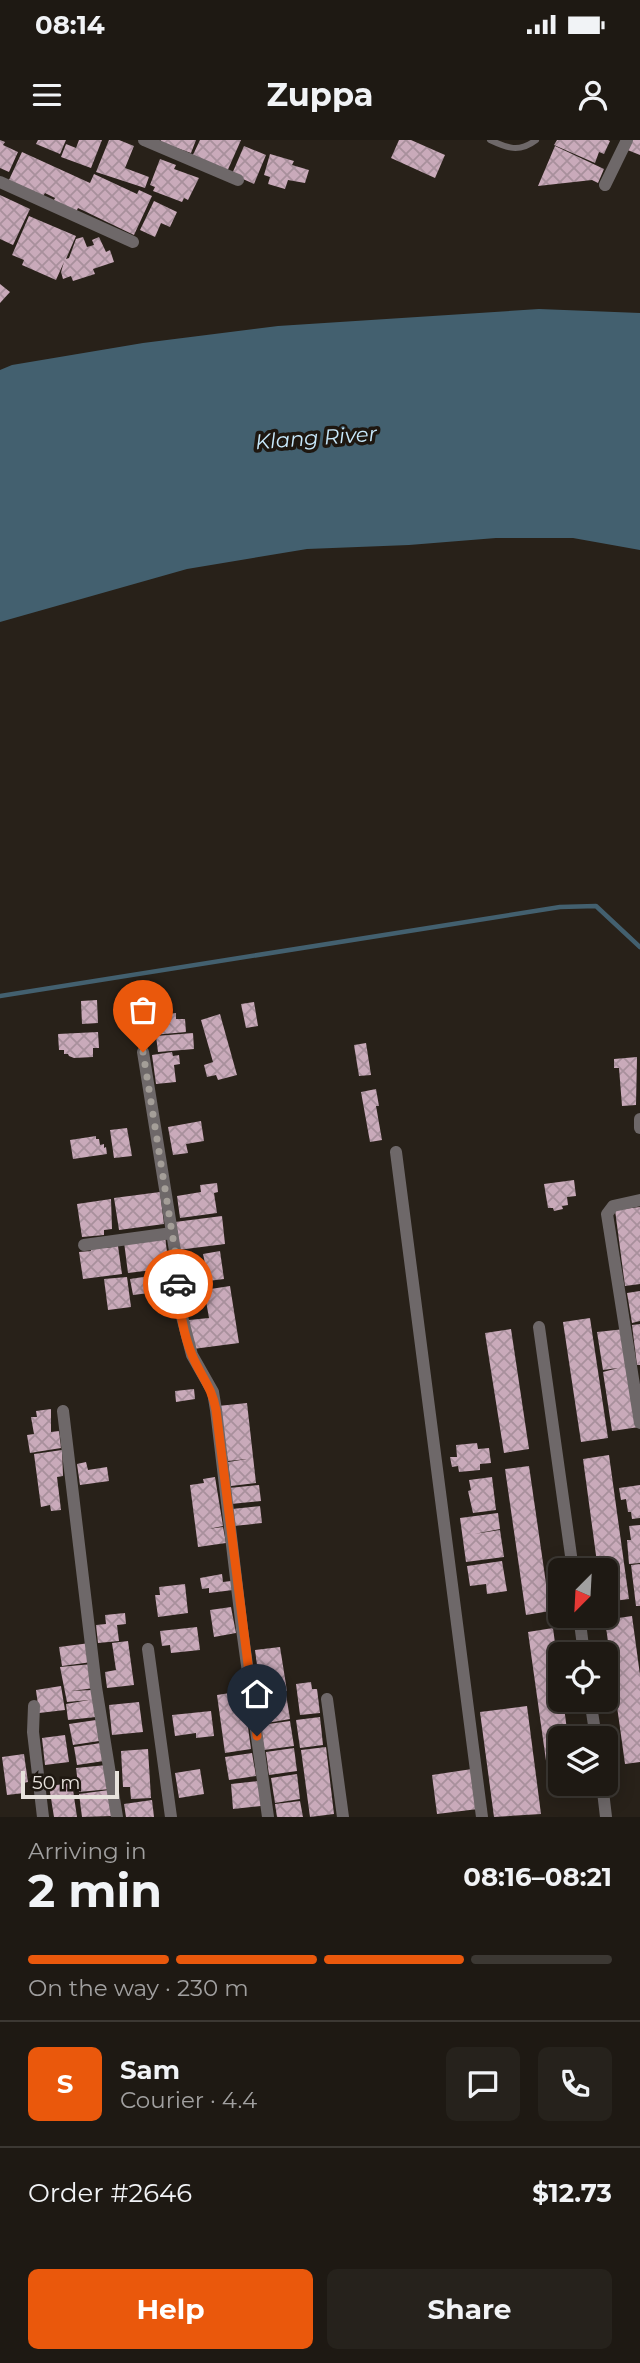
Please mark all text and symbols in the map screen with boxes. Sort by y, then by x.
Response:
text: 08:14 [35,9,105,41]
text: Zuppa [267,75,373,114]
icon: menu [28,76,66,114]
icon: person [574,76,612,114]
water label: Klang River [254,421,378,454]
pin [113,980,173,1052]
icon: bag [124,991,162,1029]
courier [143,1249,213,1319]
icon: car [159,1265,197,1303]
north arrow [548,1558,618,1628]
map controls [548,1558,618,1796]
button: locate [548,1642,618,1712]
pin [227,1664,287,1736]
icon: home [238,1675,276,1713]
button: layers [548,1726,618,1796]
scale bar [21,1768,119,1800]
text: 50 m [32,1771,80,1794]
text: Arriving in [28,1837,147,1865]
text: 08:16–08:21 [463,1861,612,1893]
text: 2 min [28,1862,162,1919]
text: On the way · 230 m [28,1974,249,2002]
button: chat [446,2047,520,2121]
button: phone [538,2047,612,2121]
text: Sam [120,2054,180,2086]
text: S [57,2068,73,2100]
text: Courier · 4.4 [120,2086,257,2114]
text: Order #2646 [28,2177,192,2209]
text: $12.73 [532,2177,612,2209]
button: Help [28,2269,313,2349]
button: Share [327,2269,612,2349]

